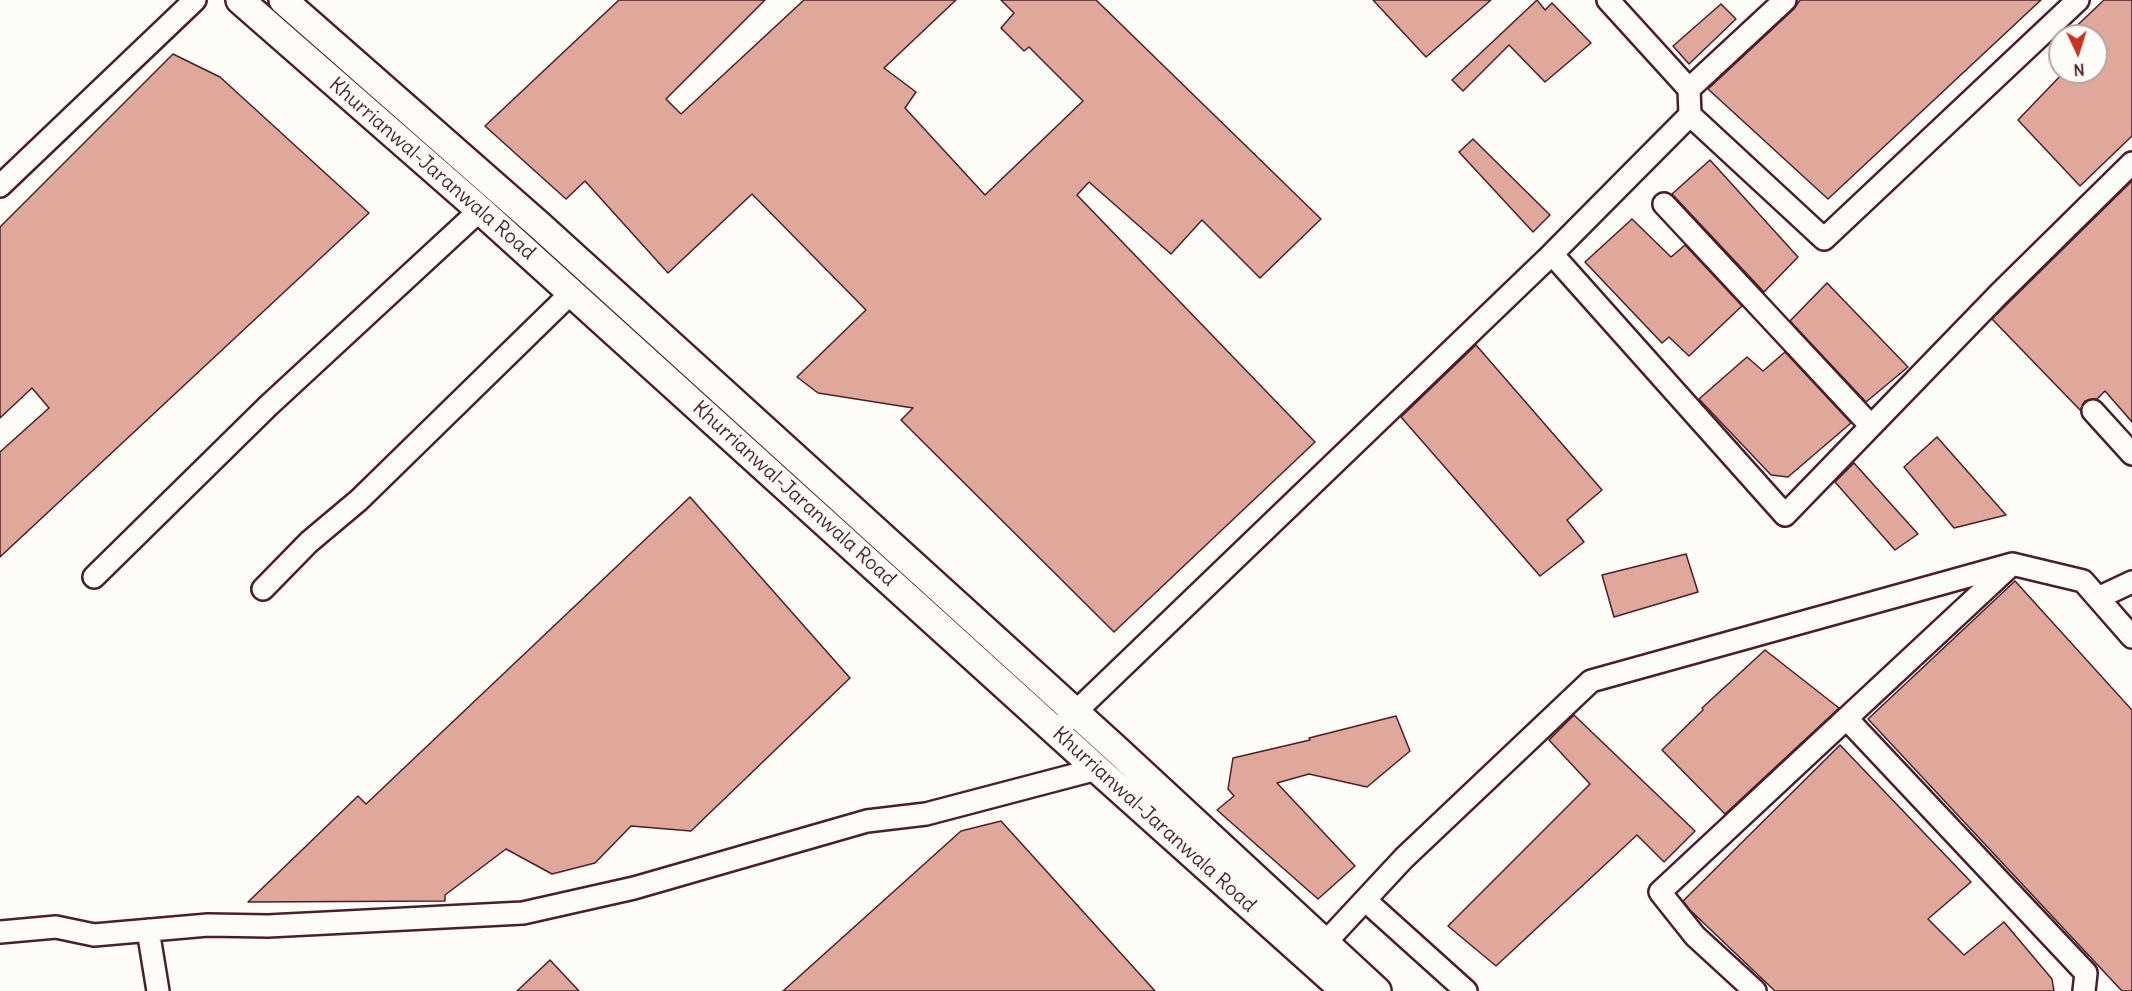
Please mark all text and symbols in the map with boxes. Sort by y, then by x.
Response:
north arrow [2048,24,2108,84]
text: N [2073,60,2085,80]
street label: Khurrianwal-Jaranwala Road [324,73,540,265]
street label: Khurrianwal-Jaranwala Road [687,396,901,592]
street label: Khurrianwal-Jaranwala Road [1047,722,1261,918]

